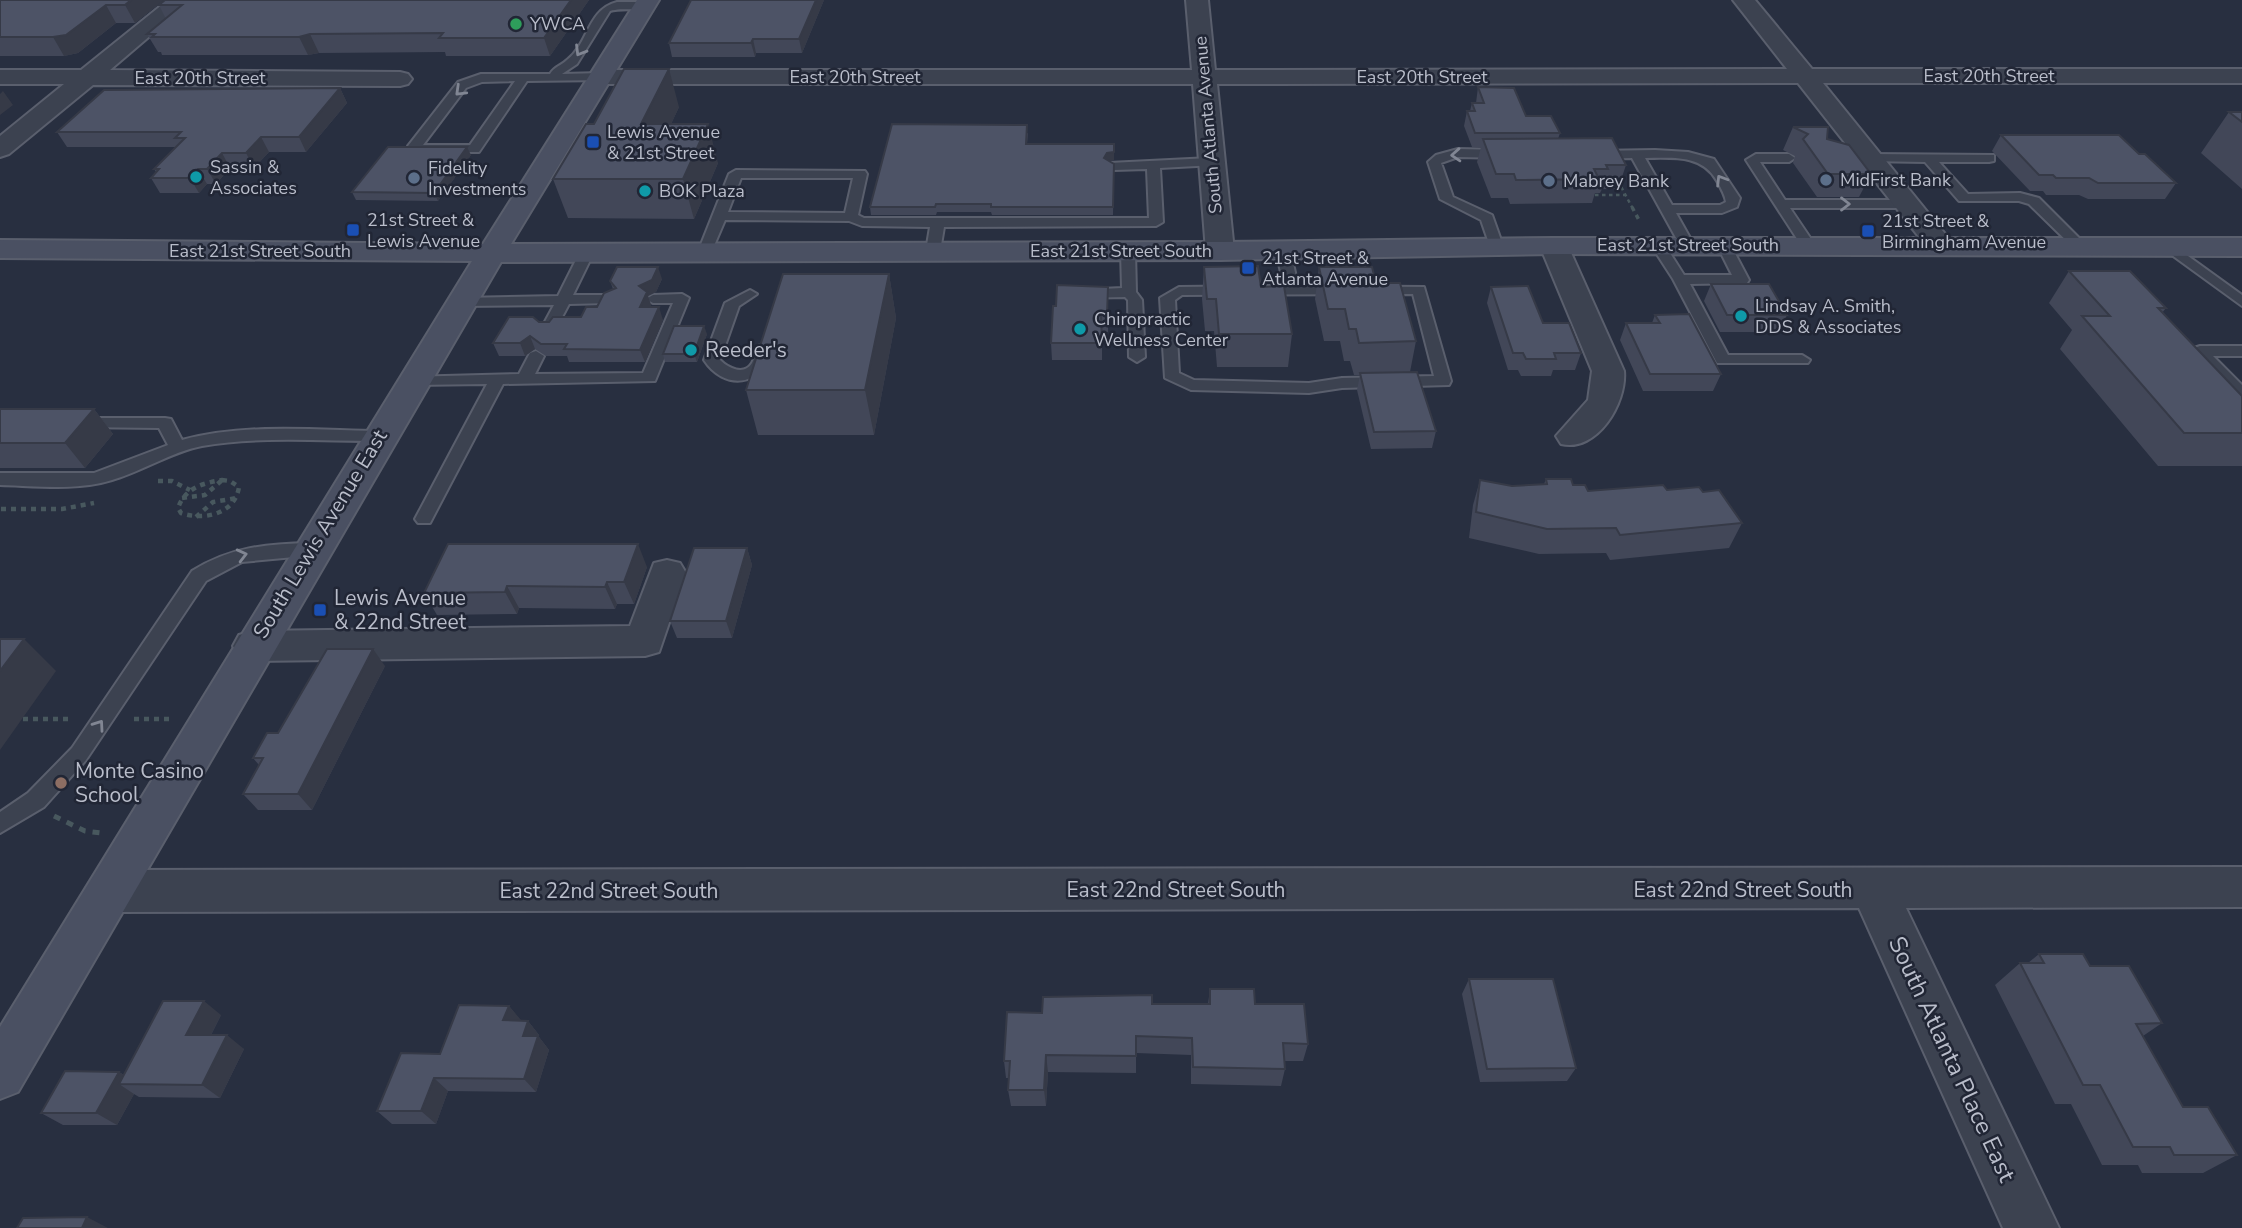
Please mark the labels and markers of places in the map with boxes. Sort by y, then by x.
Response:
place label: YWCA [529,12,585,36]
marker: YWCA [508,16,524,32]
place label: Lewis Avenue & 21st Street [607,120,720,165]
marker: Lewis Avenue & 21st Street [585,134,601,150]
place label: Sassin & Associates [210,155,297,200]
place label: Fidelity Investments [428,156,527,201]
place label: MidFirst Bank [1840,168,1952,192]
marker: Sassin & Associates [188,169,204,185]
place label: Mabrey Bank [1563,169,1670,193]
marker: Fidelity Investments [406,170,422,186]
marker: MidFirst Bank [1818,172,1834,188]
marker: Mabrey Bank [1541,173,1557,189]
place label: BOK Plaza [659,179,745,203]
marker: BOK Plaza [637,183,653,199]
place label: 21st Street & Lewis Avenue [367,208,480,253]
place label: 21st Street & Birmingham Avenue [1882,209,2046,254]
marker: 21st Street & Lewis Avenue [345,222,361,238]
marker: 21st Street & Birmingham Avenue [1860,223,1876,239]
place label: 21st Street & Atlanta Avenue [1262,246,1388,291]
marker: 21st Street & Atlanta Avenue [1240,260,1256,276]
place label: Lindsay A. Smith, DDS & Associates [1755,294,1901,339]
place label: Chiropractic Wellness Center [1094,307,1229,352]
marker: Lindsay A. Smith, DDS & Associates [1733,308,1749,324]
marker: Chiropractic Wellness Center [1072,321,1088,337]
place label: Reeder's [705,336,787,364]
marker: Reeder's [683,342,699,358]
place label: Lewis Avenue & 22nd Street [334,584,467,636]
marker: Lewis Avenue & 22nd Street [312,602,328,618]
place label: Monte Casino School [75,757,204,809]
marker: Monte Casino School [53,775,69,791]

